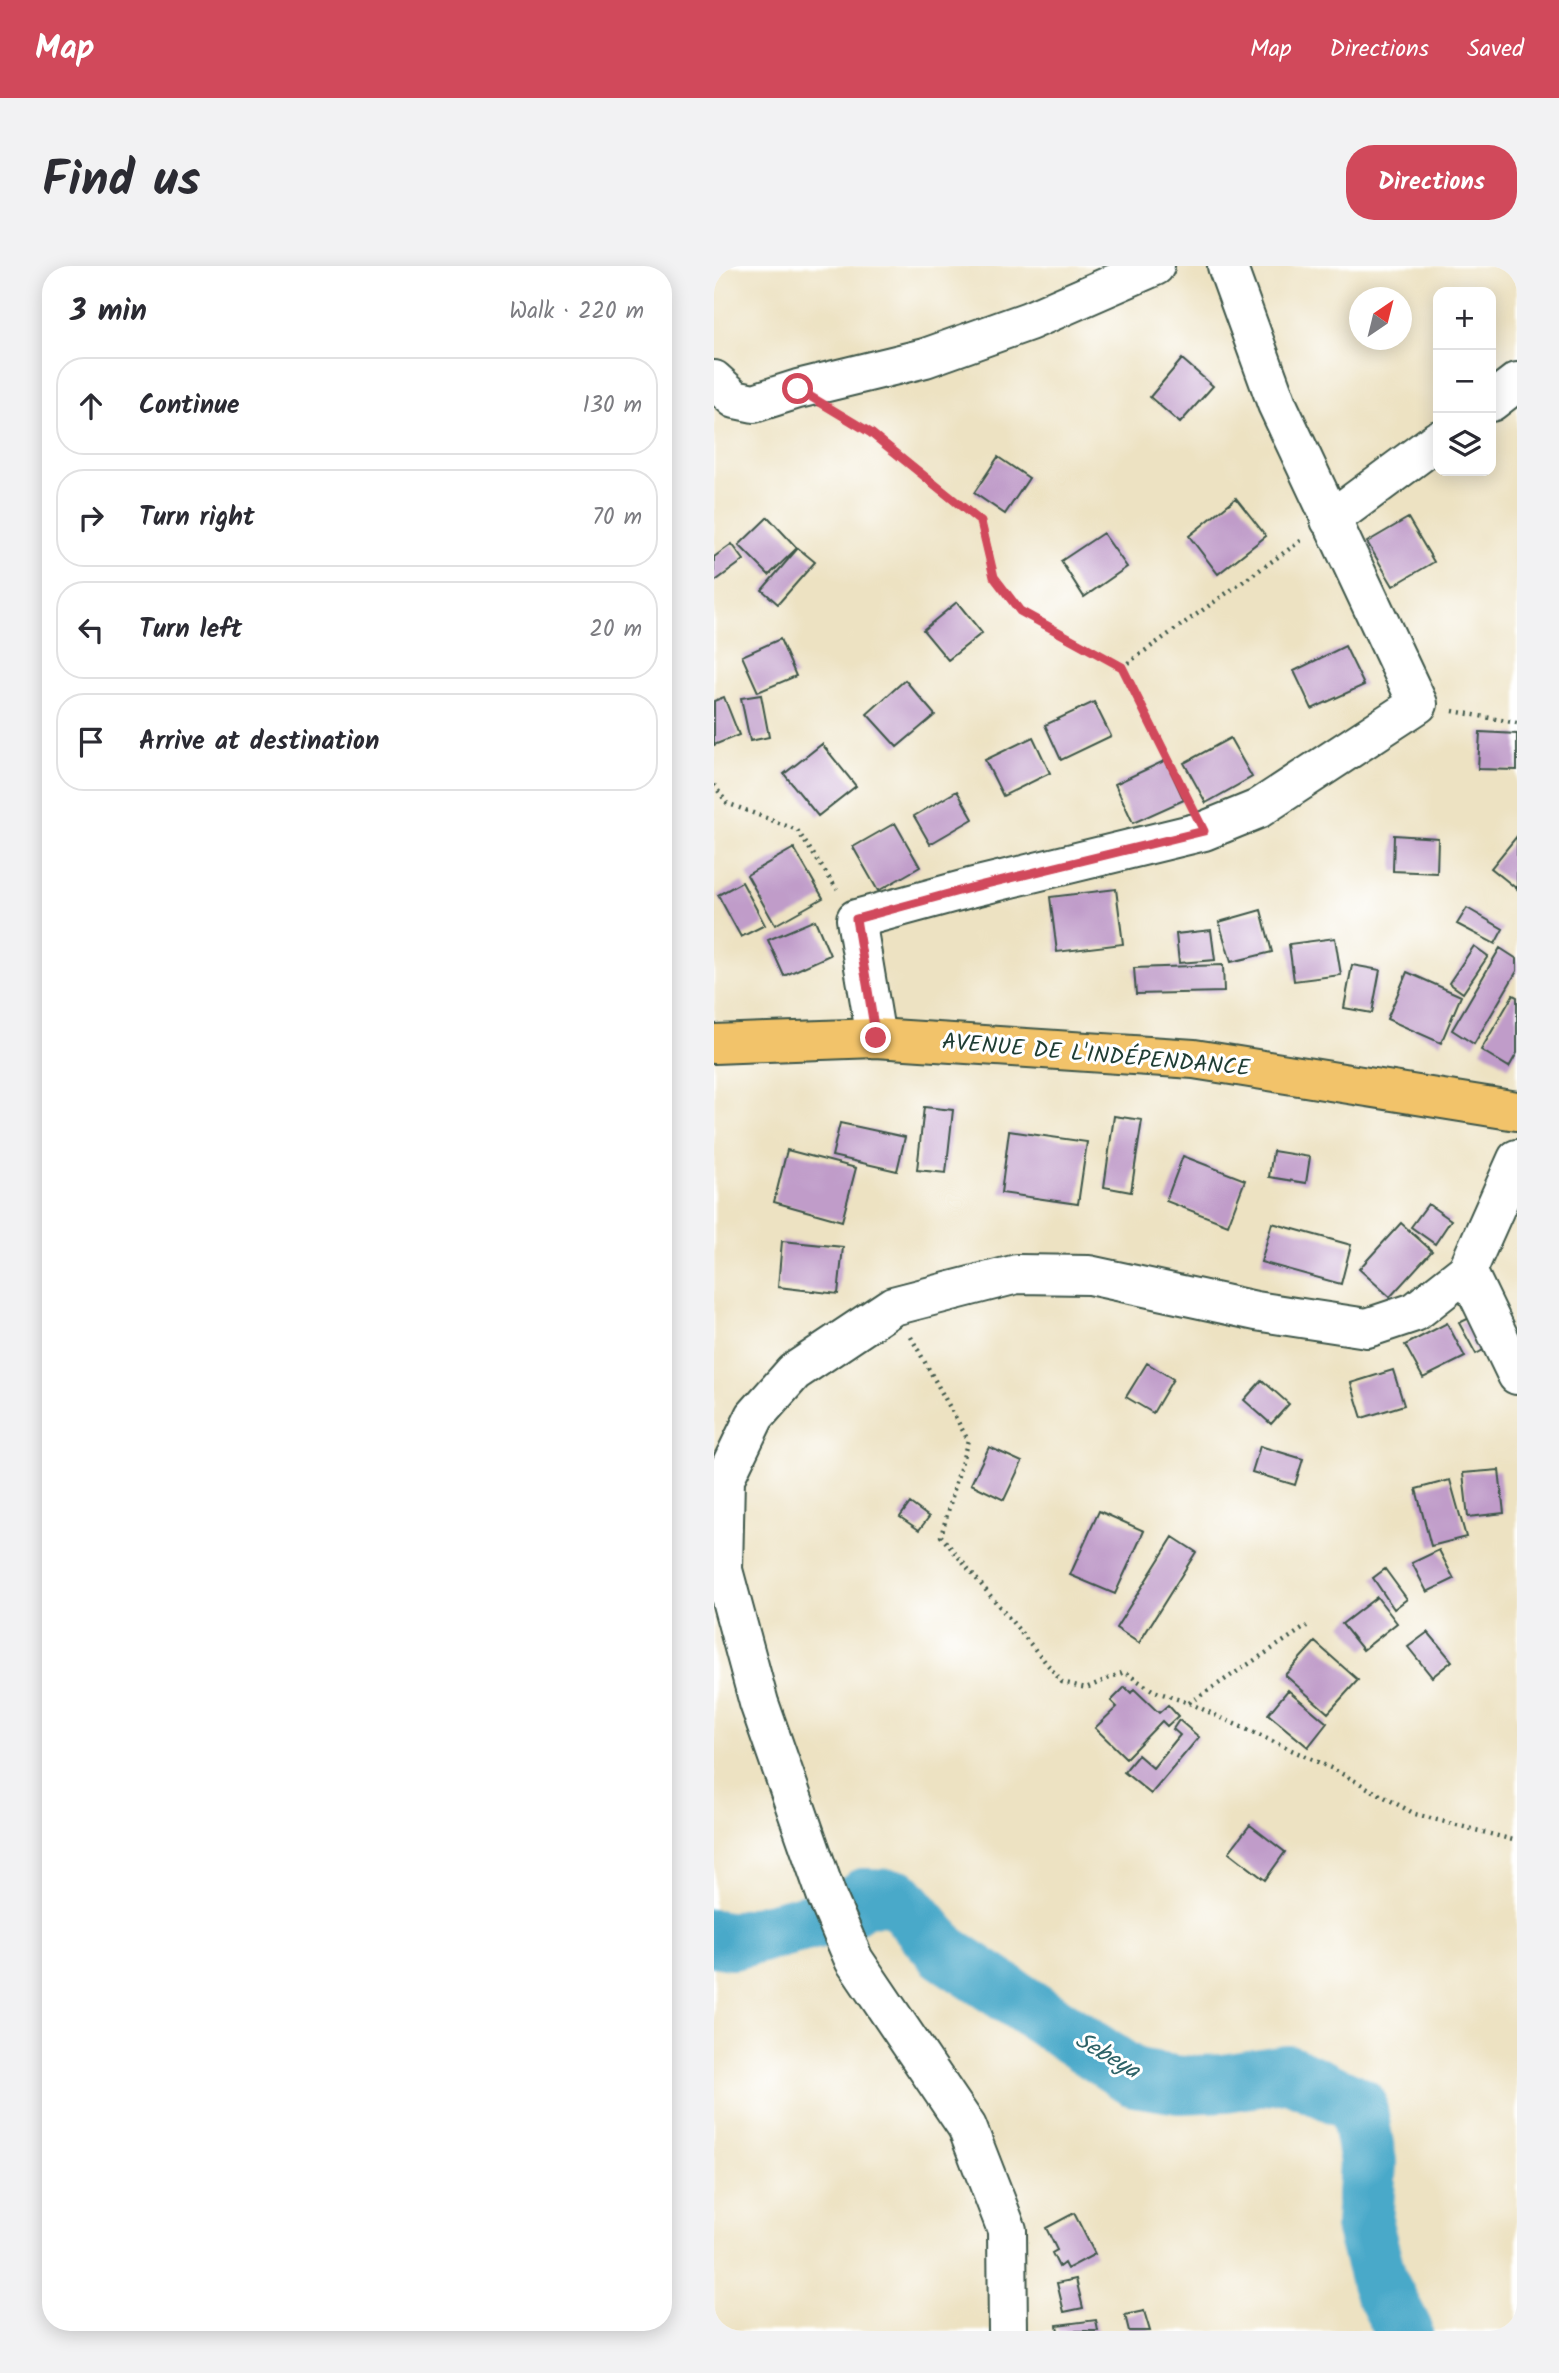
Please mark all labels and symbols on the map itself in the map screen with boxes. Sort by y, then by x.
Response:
north arrow [1349,287,1412,350]
route start [782,373,813,404]
route end [860,1022,891,1053]
street label: AVENUE DE L'INDÉPENDANCE [940,1025,1252,1087]
water label: Sebeya [1067,2022,1148,2091]

